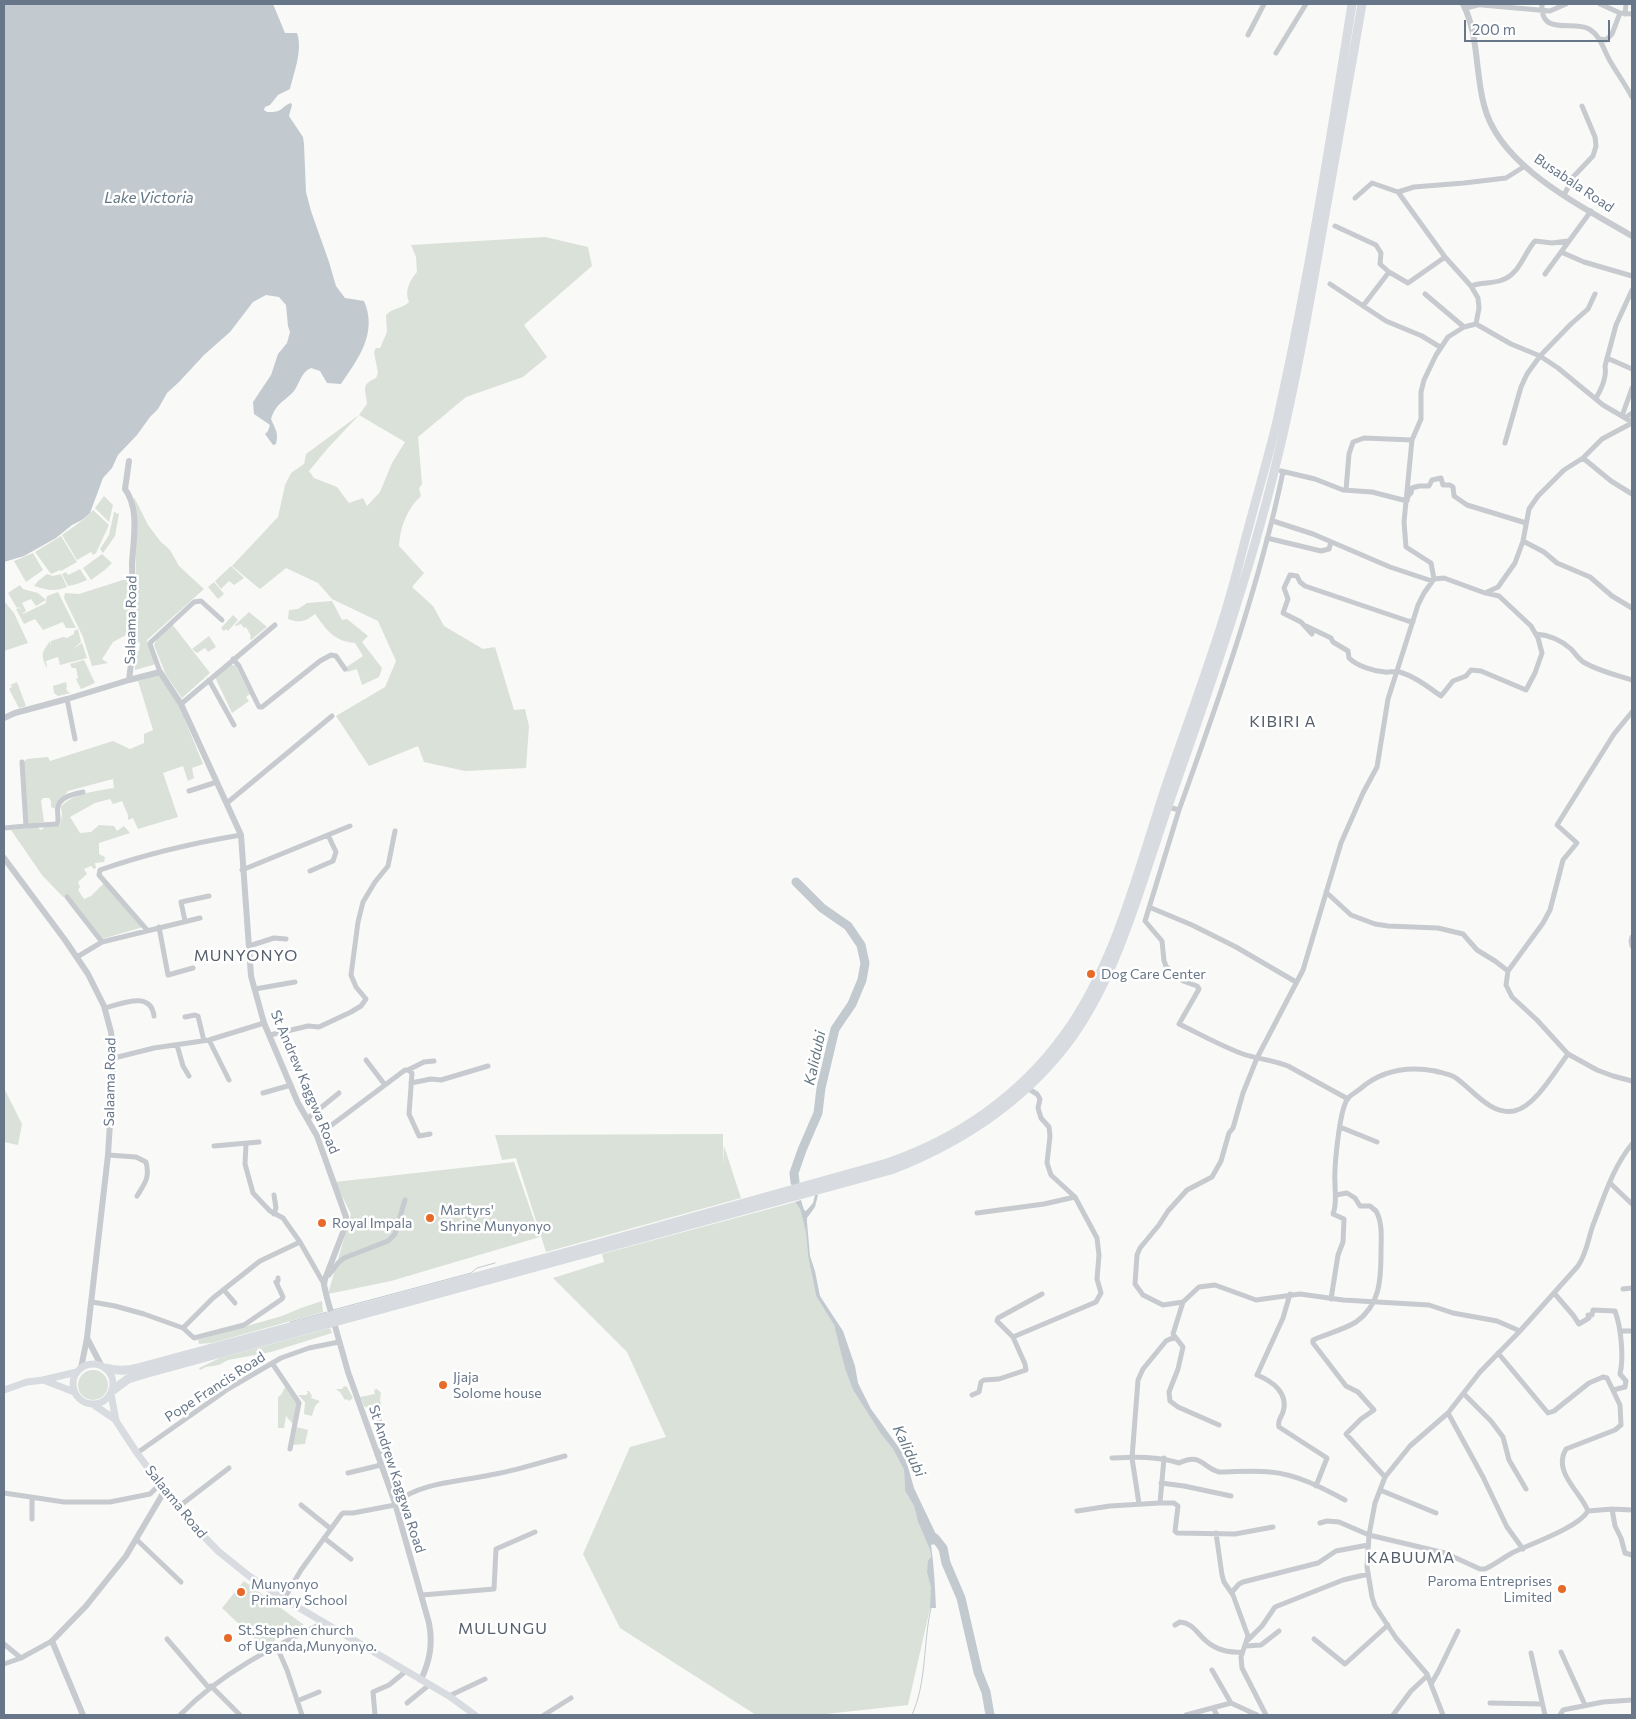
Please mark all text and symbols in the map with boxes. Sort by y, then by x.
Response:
scale bar [1466,10,1612,42]
text: 200 m [1472,20,1516,38]
street label: Busabala Road [1531,150,1617,216]
water label: Lake Victoria [104,189,194,207]
street label: Salaama Road [122,576,140,664]
district label: KIBIRI A [1248,712,1318,732]
district label: MUNYONYO [193,946,299,966]
place label: Dog Care Center [1101,966,1206,982]
marker: Dog Care Center [1085,968,1097,980]
street label: St Andrew Kaggwa Road [267,1008,343,1156]
water label: Kalidubi [800,1029,830,1087]
street label: Salaama Road [101,1038,119,1126]
place label: Martyrs' Shrine Munyonyo [440,1202,551,1234]
marker: Martyrs' Shrine Munyonyo [424,1212,436,1224]
place label: Royal Impala [332,1215,412,1231]
marker: Royal Impala [316,1217,328,1229]
street label: Pope Francis Road [162,1348,268,1426]
place label: Jjaja Solome house [453,1369,542,1401]
marker: Jjaja Solome house [437,1379,449,1391]
street label: St Andrew Kaggwa Road [365,1403,429,1555]
water label: Kalidubi [889,1422,929,1480]
street label: Salaama Road [142,1462,210,1542]
district label: KABUUMA [1366,1548,1456,1568]
place label: Paroma Entreprises Limited [1428,1573,1552,1605]
place label: Munyonyo Primary School [251,1576,347,1608]
marker: Paroma Entreprises Limited [1556,1583,1568,1595]
marker: Munyonyo Primary School [235,1586,247,1598]
district label: MULUNGU [457,1619,549,1639]
place label: St.Stephen church of Uganda,Munyonyo. [238,1622,377,1654]
marker: St.Stephen church of Uganda,Munyonyo. [222,1632,234,1644]

